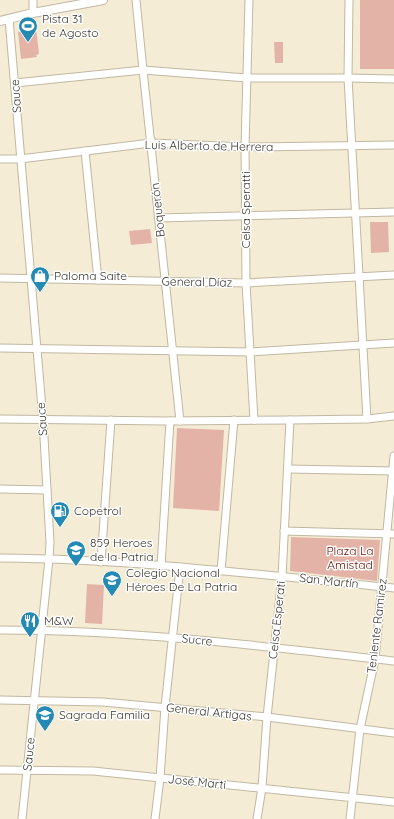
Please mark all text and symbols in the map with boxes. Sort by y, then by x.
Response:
place label: Pista 31 de Agosto [42,11,98,40]
sports icon: Pista 31 de Agosto [17,15,39,43]
street label: Sauce [7,78,24,113]
street label: Luis Alberto de Herrera [145,137,273,154]
street label: Celsa Speratti [238,172,253,248]
street label: Boquerón [147,182,168,238]
shop icon: Paloma Saite [29,265,51,293]
place label: Paloma Saite [54,268,127,283]
street label: General Díaz [161,273,233,290]
street label: Sauce [33,401,50,436]
fuel station icon: Copetrol [49,500,71,528]
place label: Copetrol [74,503,122,518]
place label: 859 Heroes de la Patria [90,535,154,564]
school or university icon: 859 Heroes de la Patria [65,539,87,567]
park label: Plaza La Amistad [326,543,374,572]
place label: Colegio Nacional Héroes De La Patria [126,565,237,594]
school or university icon: Colegio Nacional Héroes De La Patria [101,569,123,597]
street label: San Martín [299,570,359,591]
street label: Teniente Ramirez [363,577,390,674]
street label: Celsa Esperati [265,580,288,660]
restaurant icon: M&W [19,610,41,638]
place label: M&W [44,613,74,628]
street label: Sucre [181,630,213,649]
street label: General Artigas [166,700,253,723]
school or university icon: Sagrada Familia [34,704,56,732]
place label: Sagrada Familia [59,707,150,722]
street label: Sauce [19,736,38,772]
street label: José Marti [167,771,227,792]

